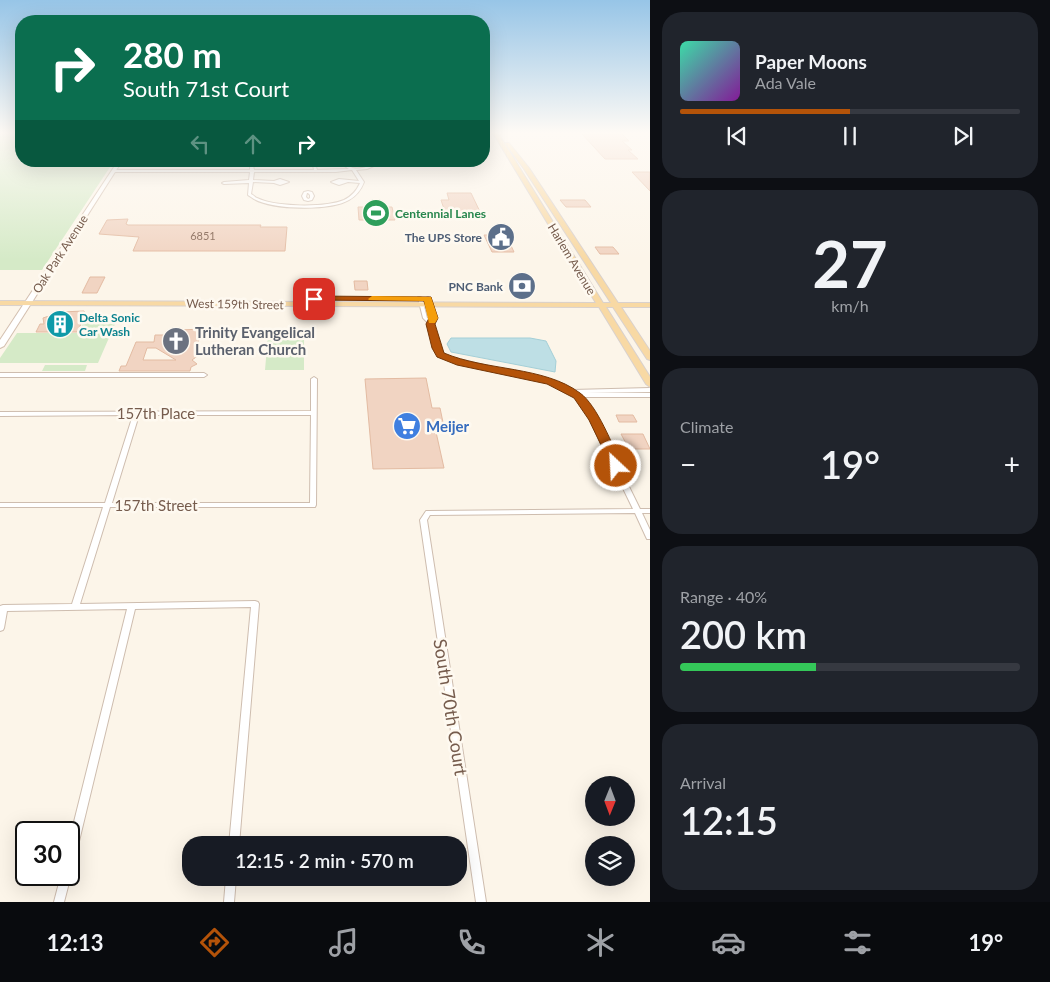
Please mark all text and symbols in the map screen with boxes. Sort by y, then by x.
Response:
text: 280 m [123,33,222,75]
icon: right [40,35,105,100]
text: Paper Moons [755,50,867,73]
text: Ada Vale [755,73,816,92]
text: South 71st Court [123,75,289,102]
icon: previous [723,122,751,150]
icon: pause [836,122,864,150]
icon: next [949,122,977,150]
icon: left [186,130,214,158]
icon: ahead [239,130,267,158]
icon: right [292,130,320,158]
sports icon: Centennial Lanes [361,198,391,228]
place label: Centennial Lanes [395,206,486,221]
street label: Oak Park Avenue [29,212,91,296]
street label: Harlem Avenue [545,221,599,297]
public building icon: The UPS Store [486,222,516,252]
text: 27 [812,224,888,302]
house number: 6851 [190,229,216,242]
place label: The UPS Store [405,230,483,245]
bank icon: PNC Bank [507,271,537,301]
pin [293,278,335,320]
place label: PNC Bank [448,279,504,294]
icon: arrive [300,285,328,313]
street label: West 159th Street [186,296,284,312]
text: km/h [831,296,869,315]
building icon: Delta Sonic Car Wash [45,309,75,339]
place label: Delta Sonic Car Wash [79,310,140,339]
place label: Trinity Evangelical Lutheran Church [195,323,315,358]
church icon: Trinity Evangelical Lutheran Church [161,326,191,356]
street label: 157th Place [117,404,195,422]
supermarket icon: Meijer [392,411,422,441]
place label: Meijer [426,417,470,435]
text: Climate [680,417,733,436]
position arrow [589,439,641,491]
text: 19° [820,441,880,487]
text: − [680,447,696,481]
text: + [1004,447,1020,481]
street label: 157th Street [114,496,198,514]
text: Range · 40% [680,587,767,606]
text: 200 km [680,611,807,657]
street label: South 70th Court [429,637,473,777]
text: Arrival [680,773,726,792]
north arrow [585,776,635,826]
map controls [585,776,635,886]
text: 12:15 [680,797,778,843]
speed limit sign: 30 [15,821,80,886]
button: layers [585,836,635,886]
text: 12:15 · 2 min · 570 m [235,849,414,872]
icon: directions [197,925,232,960]
icon: music [326,925,361,960]
icon: phone [454,925,489,960]
icon: climate [583,925,618,960]
icon: car [711,925,746,960]
icon: filters [840,925,875,960]
text: 12:13 [47,929,104,956]
text: 19° [968,929,1003,956]

